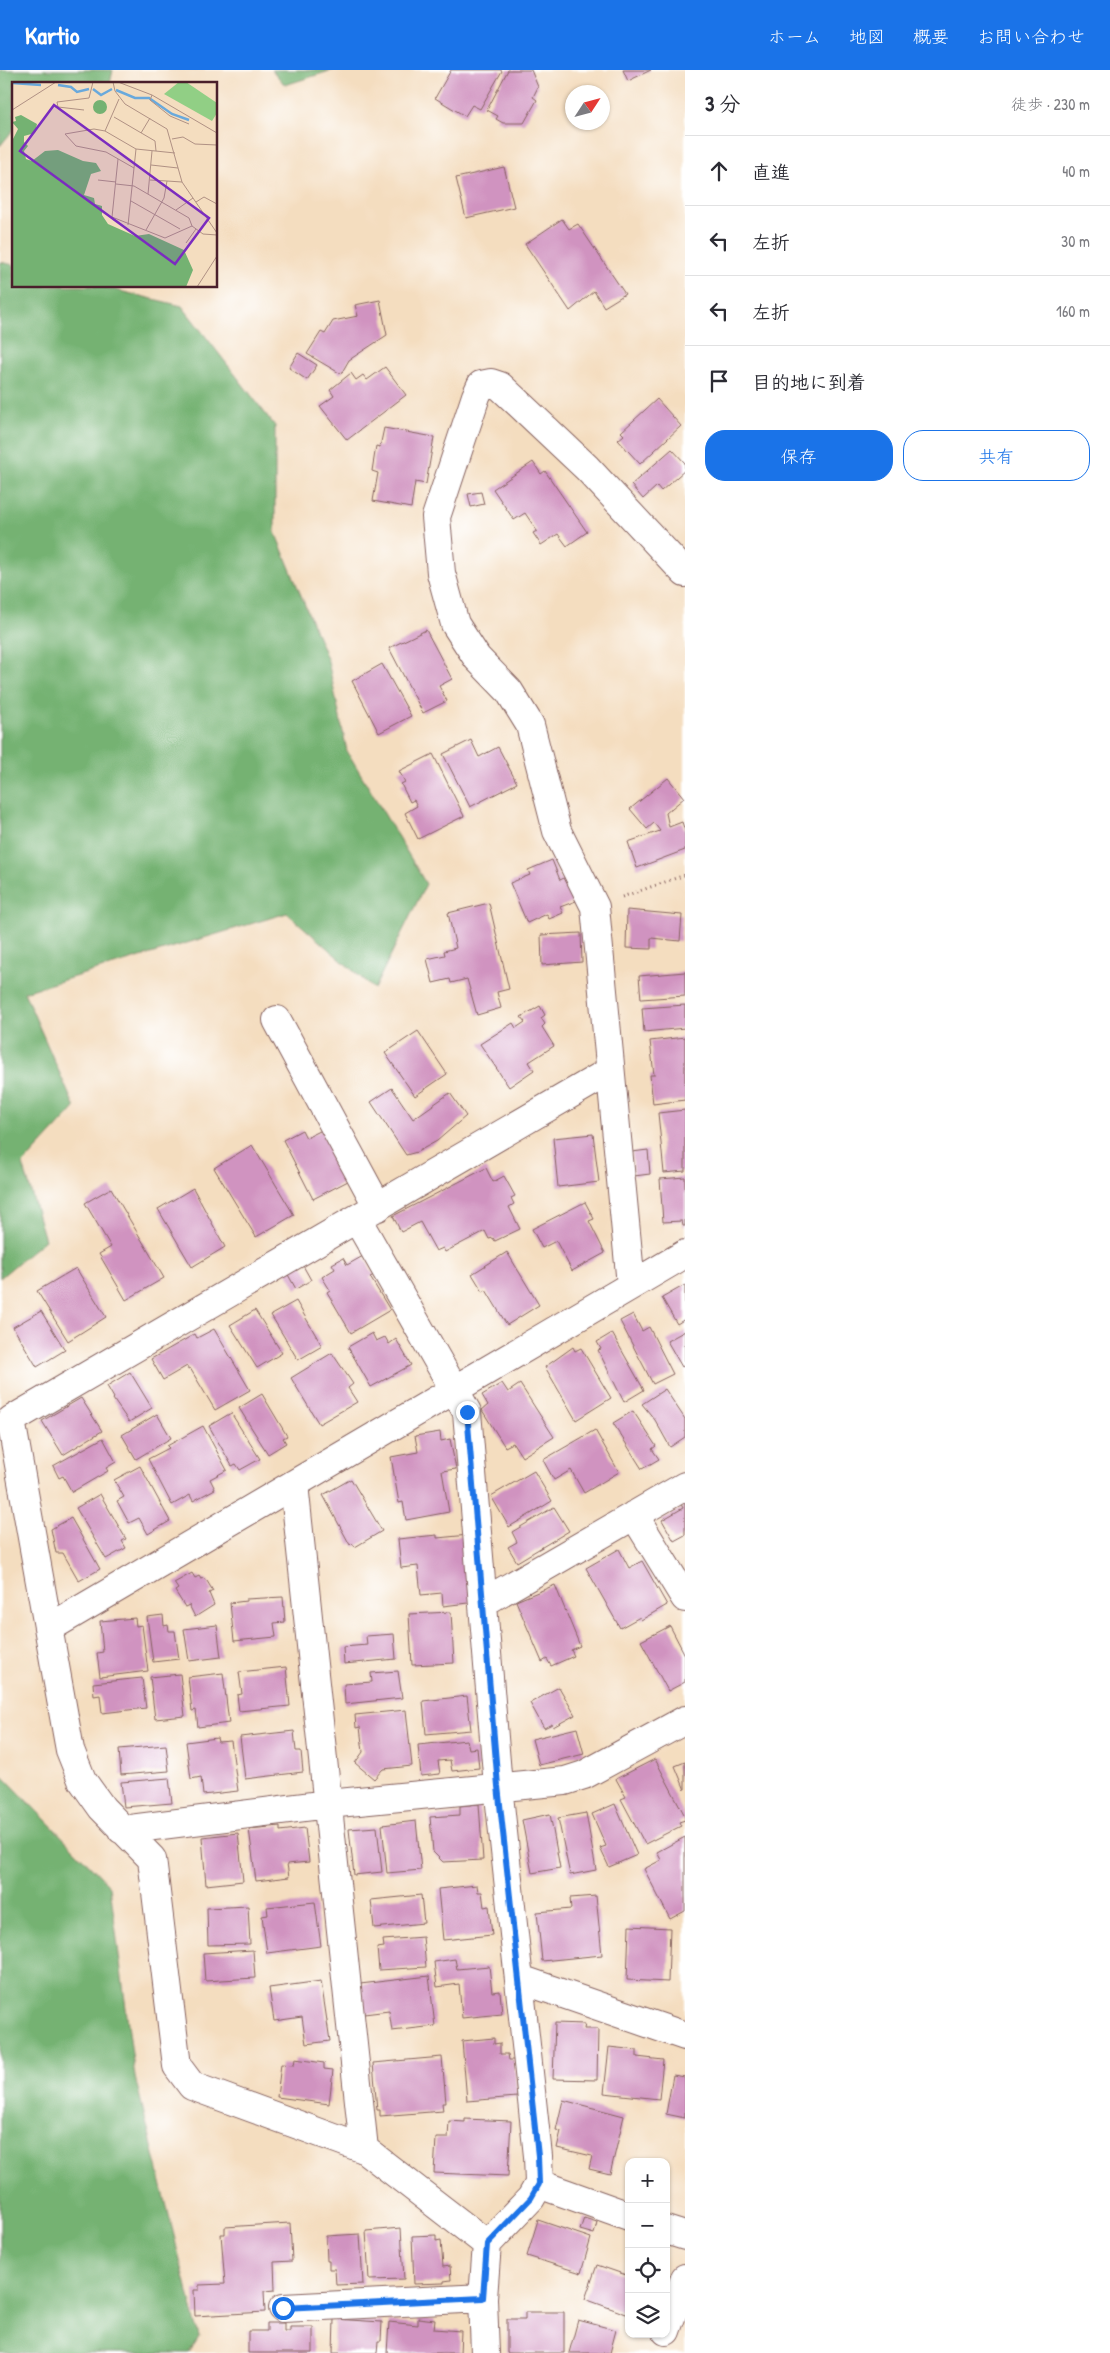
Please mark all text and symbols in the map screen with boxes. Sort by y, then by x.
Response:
text: Kartio [25,19,80,51]
text: ホーム [768,24,821,49]
text: 地図 [849,24,885,49]
text: 概要 [913,24,949,49]
text: お問い合わせ [977,24,1085,49]
inset map [12,82,218,288]
north arrow [565,85,610,130]
text: 3 分 [705,89,740,118]
text: 徒歩 · 230 m [1011,93,1090,115]
icon: ahead [705,157,733,185]
text: 直進 [752,159,790,185]
text: 40 m [1062,160,1090,182]
icon: left [705,227,733,255]
text: 左折 [752,229,790,255]
text: 30 m [1061,230,1090,252]
icon: left [705,297,733,325]
text: 左折 [752,299,790,325]
text: 160 m [1056,300,1090,322]
icon: arrive [705,367,733,395]
text: 目的地に到着 [752,369,866,395]
button: 保存 [705,430,893,481]
button: 共有 [903,430,1090,481]
route end [456,1401,479,1424]
map controls [625,2158,670,2338]
button: + [625,2158,670,2203]
button: − [625,2203,670,2248]
button: locate [625,2248,670,2293]
button: layers [625,2293,670,2338]
route start [272,2297,295,2320]

